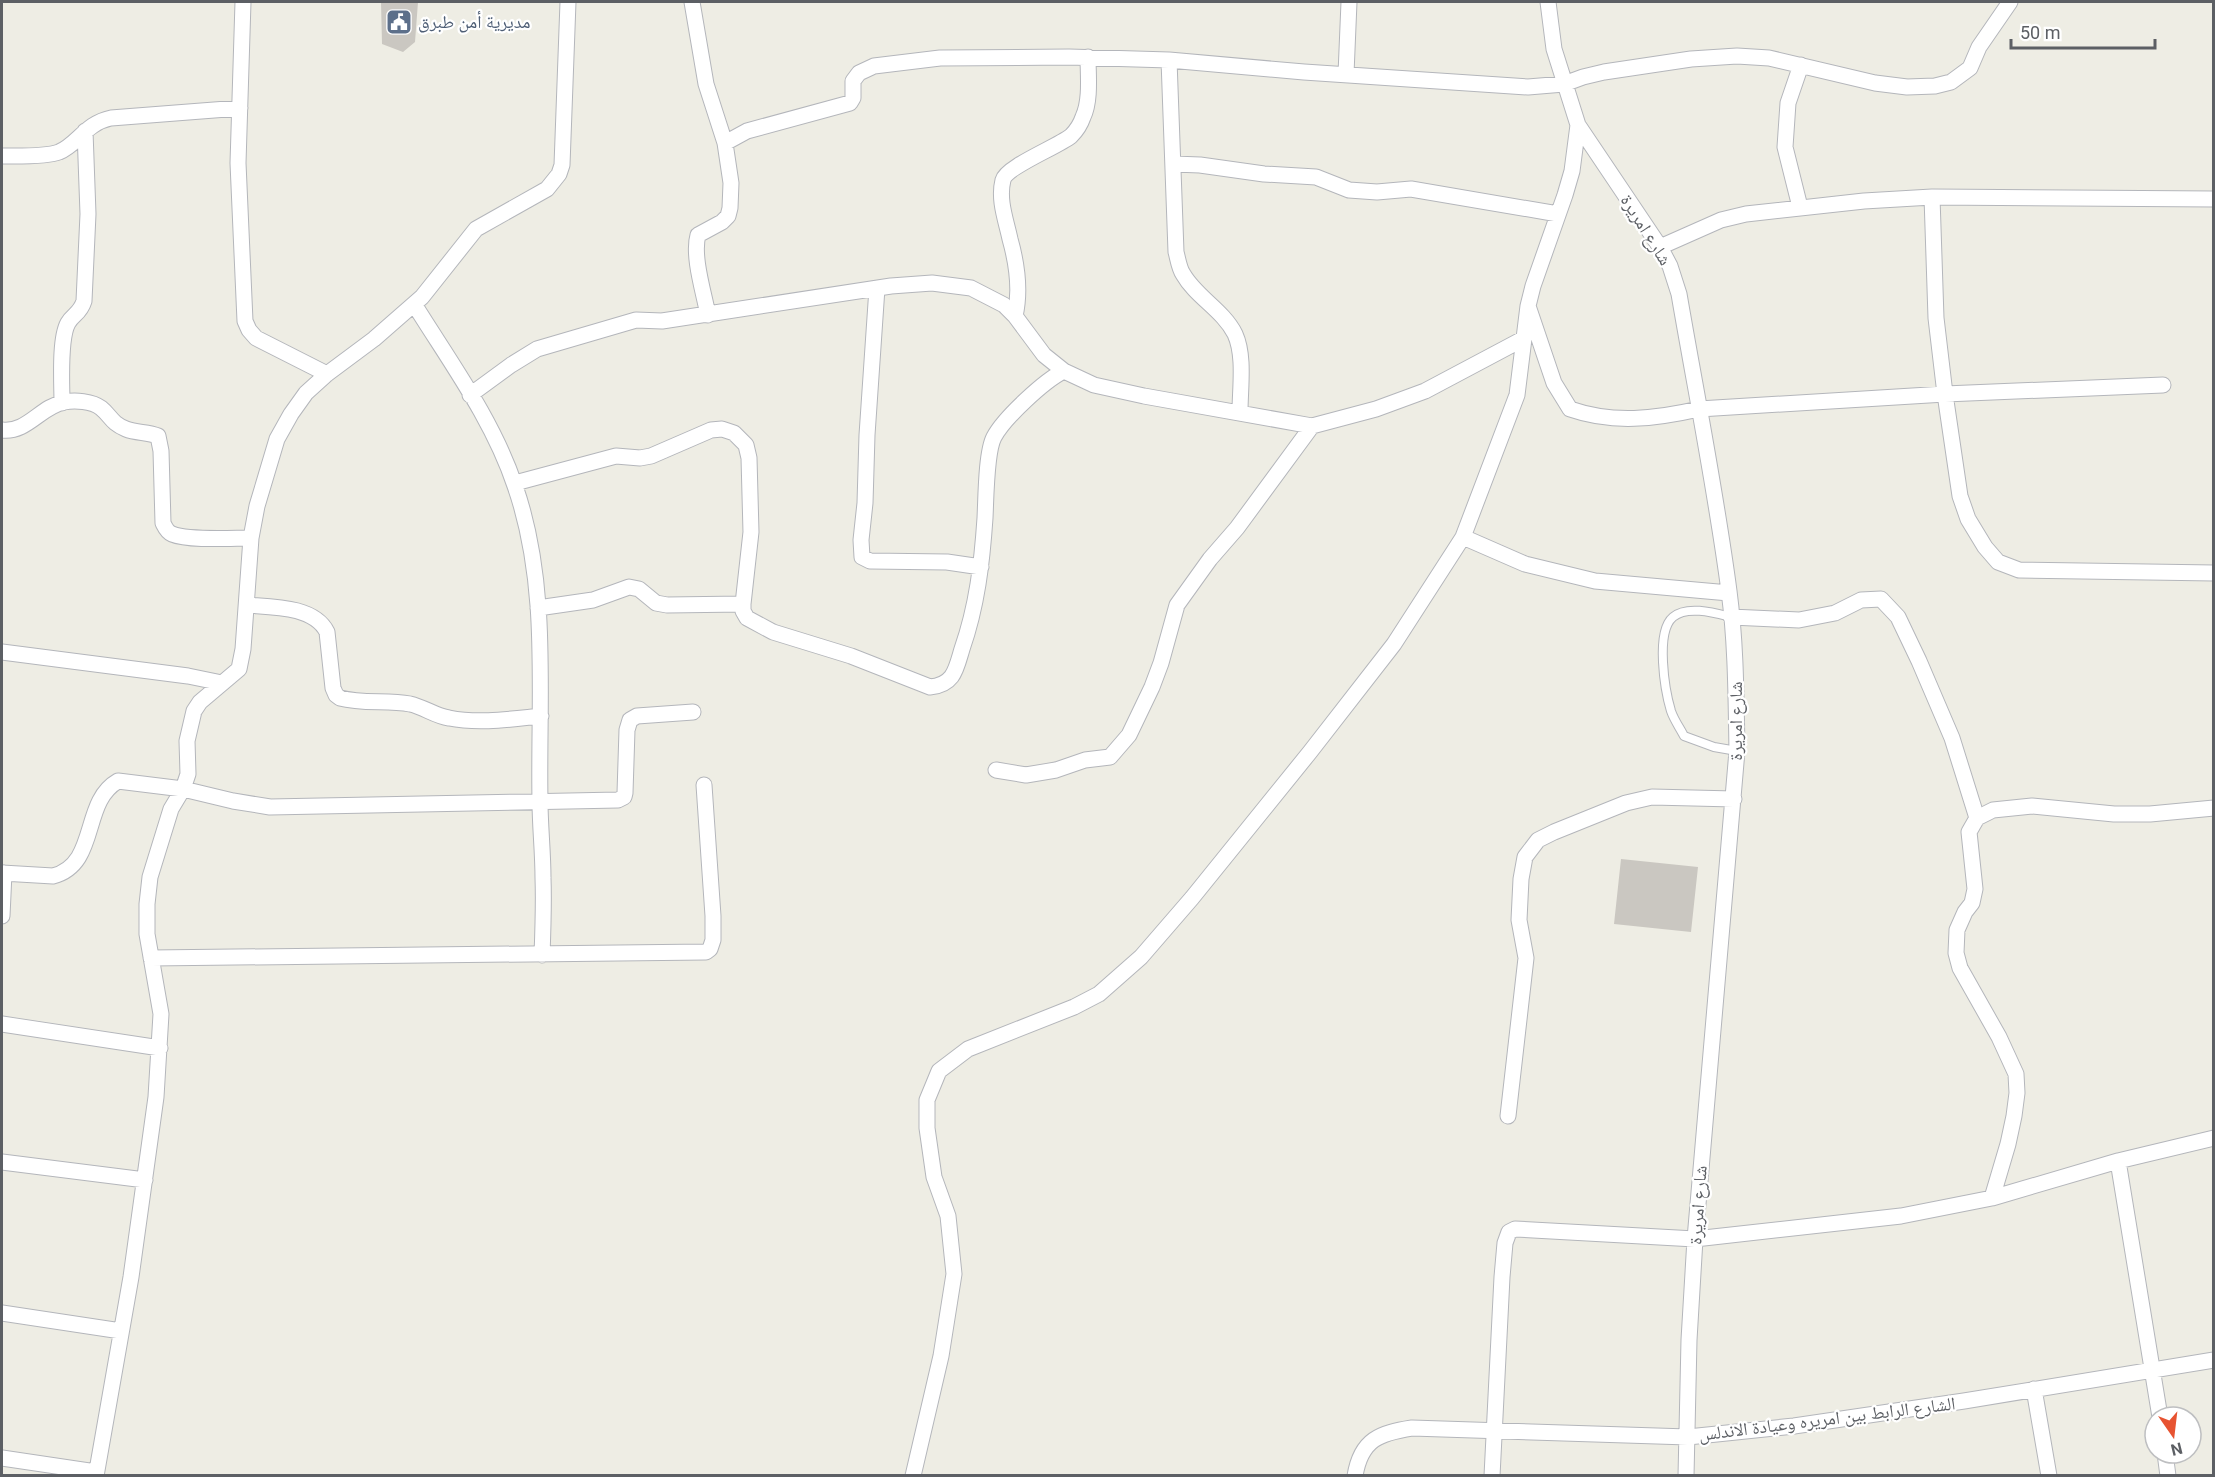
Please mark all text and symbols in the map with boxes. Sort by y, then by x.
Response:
public building icon: مديرية أمن طبرق [384,7,414,37]
place label: مديرية أمن طبرق [418,11,531,33]
scale bar [2011,12,2155,50]
text: 50 m [2020,22,2060,43]
street label: شارع امريرة [1616,191,1676,269]
street label: شارع امريرة [1725,681,1747,761]
street label: شارع امريرة [1684,1165,1712,1245]
street label: الشارع الرابط بين امريره وعيادة الاندلس [1697,1392,1957,1446]
north arrow [2143,1405,2203,1465]
text: N [2169,1438,2184,1460]

